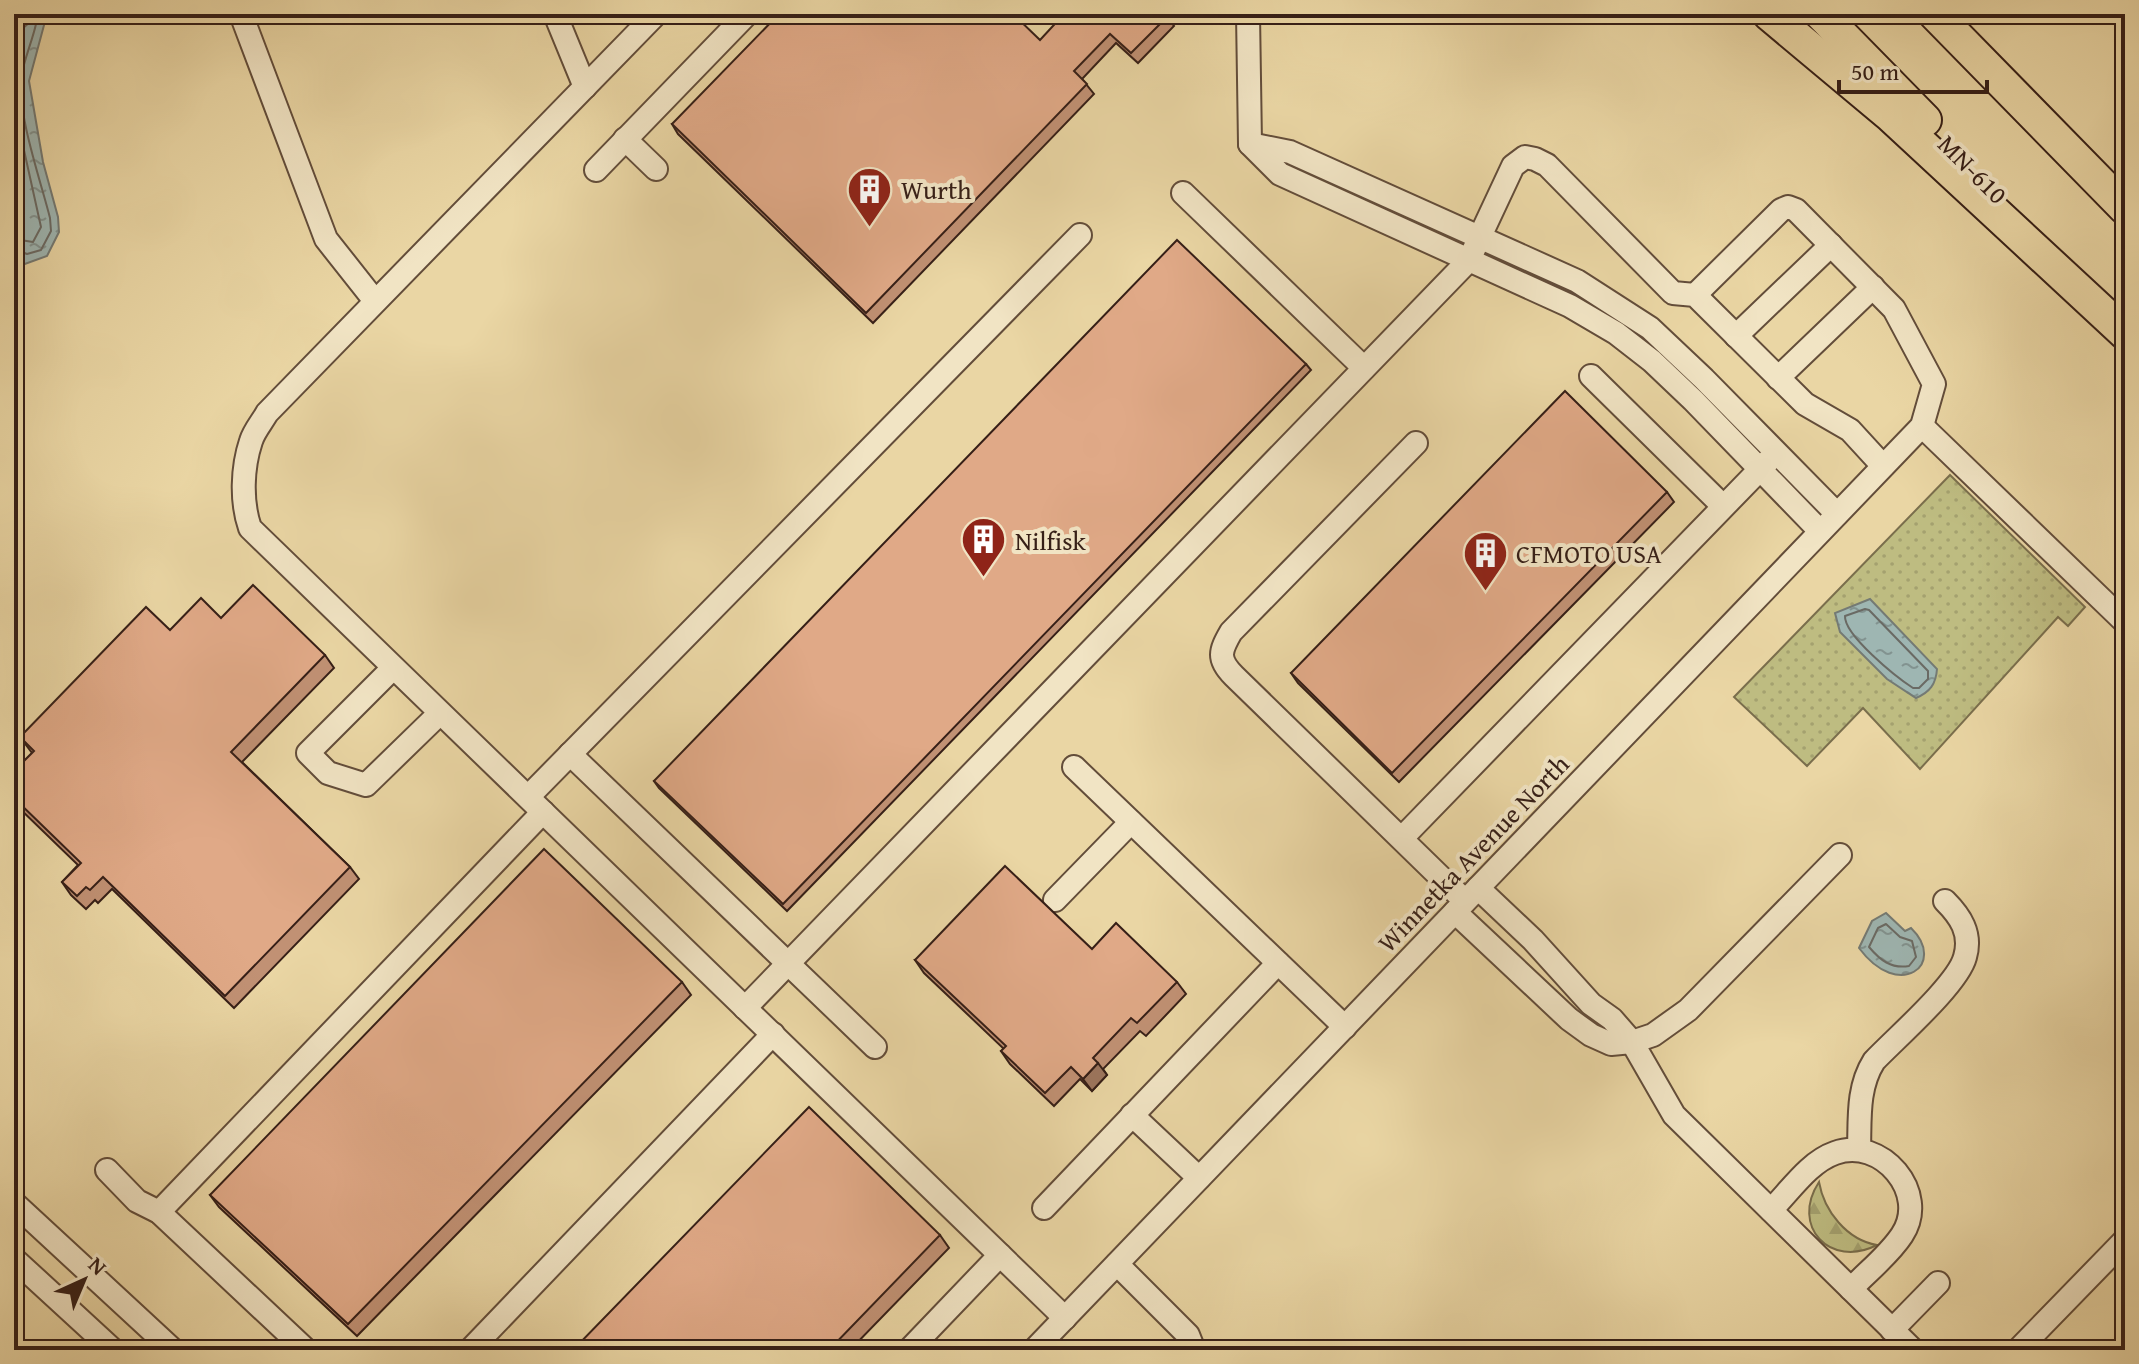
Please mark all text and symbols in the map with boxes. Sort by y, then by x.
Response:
scale bar [1839,44,1987,94]
text: 50 m [1851,54,1899,89]
street label: MN-610 [1929,125,2017,213]
building icon: Wurth [846,165,894,228]
place label: Wurth [901,170,972,209]
building icon: Nilfisk [960,516,1008,579]
place label: Nilfisk [1015,521,1087,560]
building icon: CFMOTO USA [1461,529,1509,592]
place label: CFMOTO USA [1516,534,1662,573]
street label: Winnetka Avenue North [1368,745,1578,961]
north arrow [44,1240,124,1320]
text: N [81,1249,115,1282]

